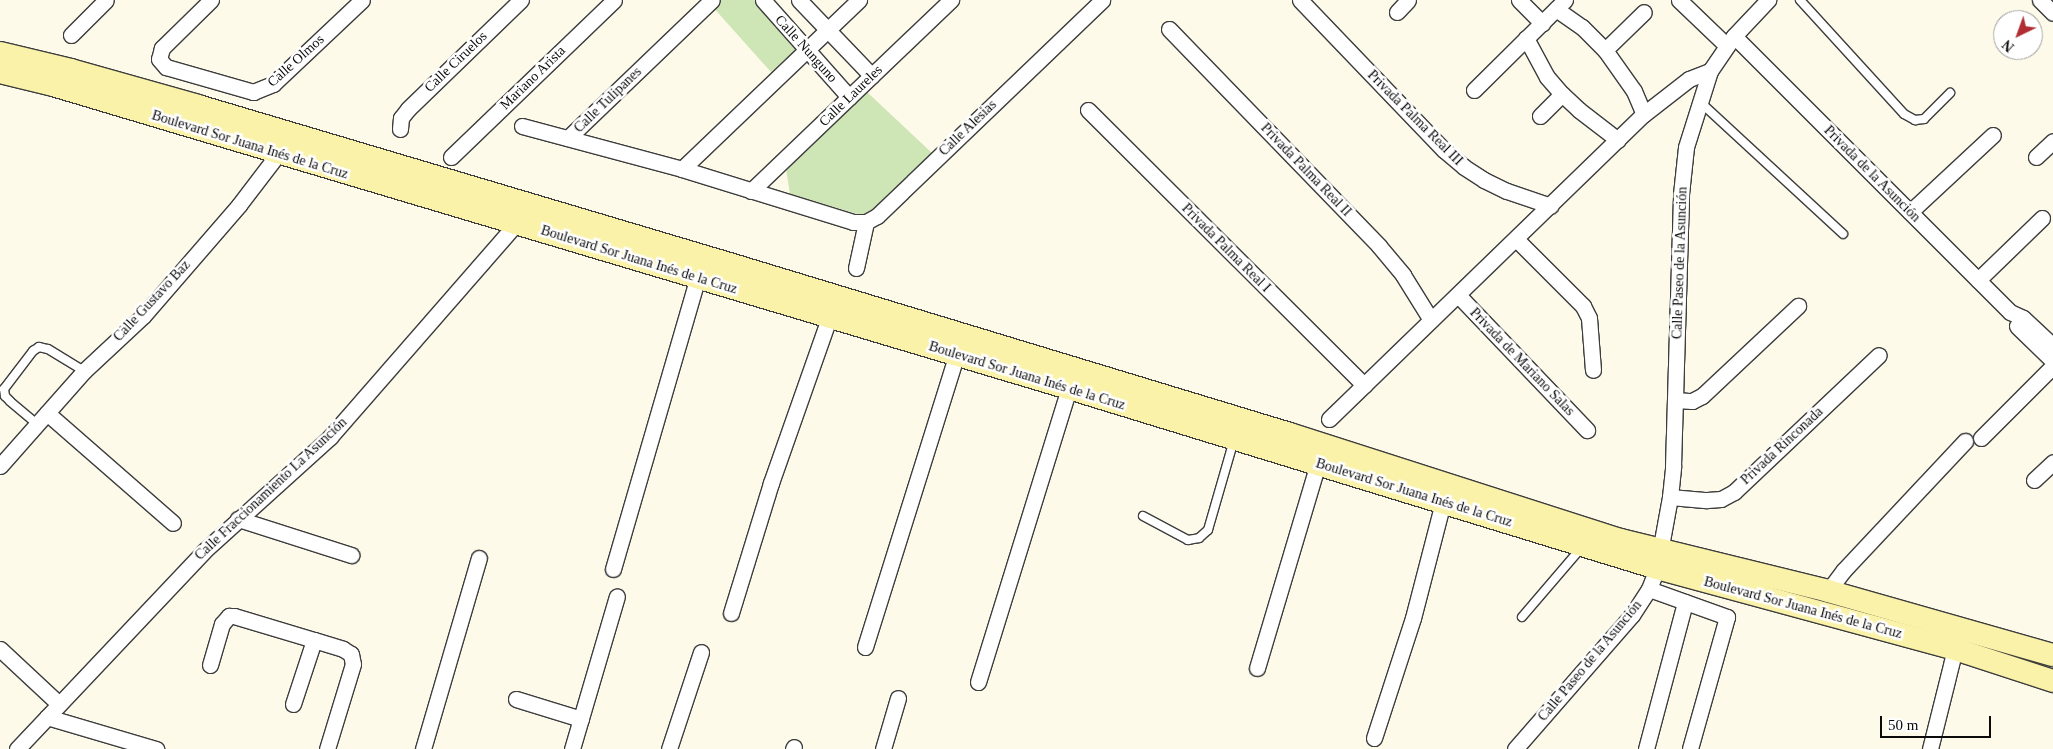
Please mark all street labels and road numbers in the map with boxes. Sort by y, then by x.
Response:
street label: Calle Nunguno [771,12,841,86]
street label: Calle Ciruelos [421,28,491,96]
street label: Calle Olmos [264,31,328,91]
street label: Mariano Arista [497,42,569,114]
street label: Calle Laureles [816,62,886,130]
street label: Calle Tulipanes [571,63,645,137]
street label: Privada Palma Real III [1364,67,1466,169]
street label: Calle Alesias [935,96,1001,160]
street label: Boulevard Sor Juana Inés de la Cruz [150,107,350,183]
street label: Privada Palma Real II [1257,120,1355,220]
street label: Privada de la Asunción [1820,122,1924,226]
street label: Calle Paseo de la Asunción [1669,186,1691,340]
street label: Privada Palma Real I [1178,200,1274,296]
street label: Boulevard Sor Juana Inés de la Cruz [539,222,739,298]
street label: Calle Gustavo Baz [110,257,194,345]
street label: Privada de Mariano Salas [1466,305,1578,419]
street label: Boulevard Sor Juana Inés de la Cruz [927,338,1127,414]
street label: Privada Rinconada [1737,404,1827,488]
street label: Calle Fraccionamiento La Asunción [191,414,351,564]
street label: Boulevard Sor Juana Inés de la Cruz [1314,455,1514,531]
street label: Boulevard Sor Juana Inés de la Cruz [1702,573,1904,643]
street label: Calle Paseo de la Asunción [1534,597,1646,725]

